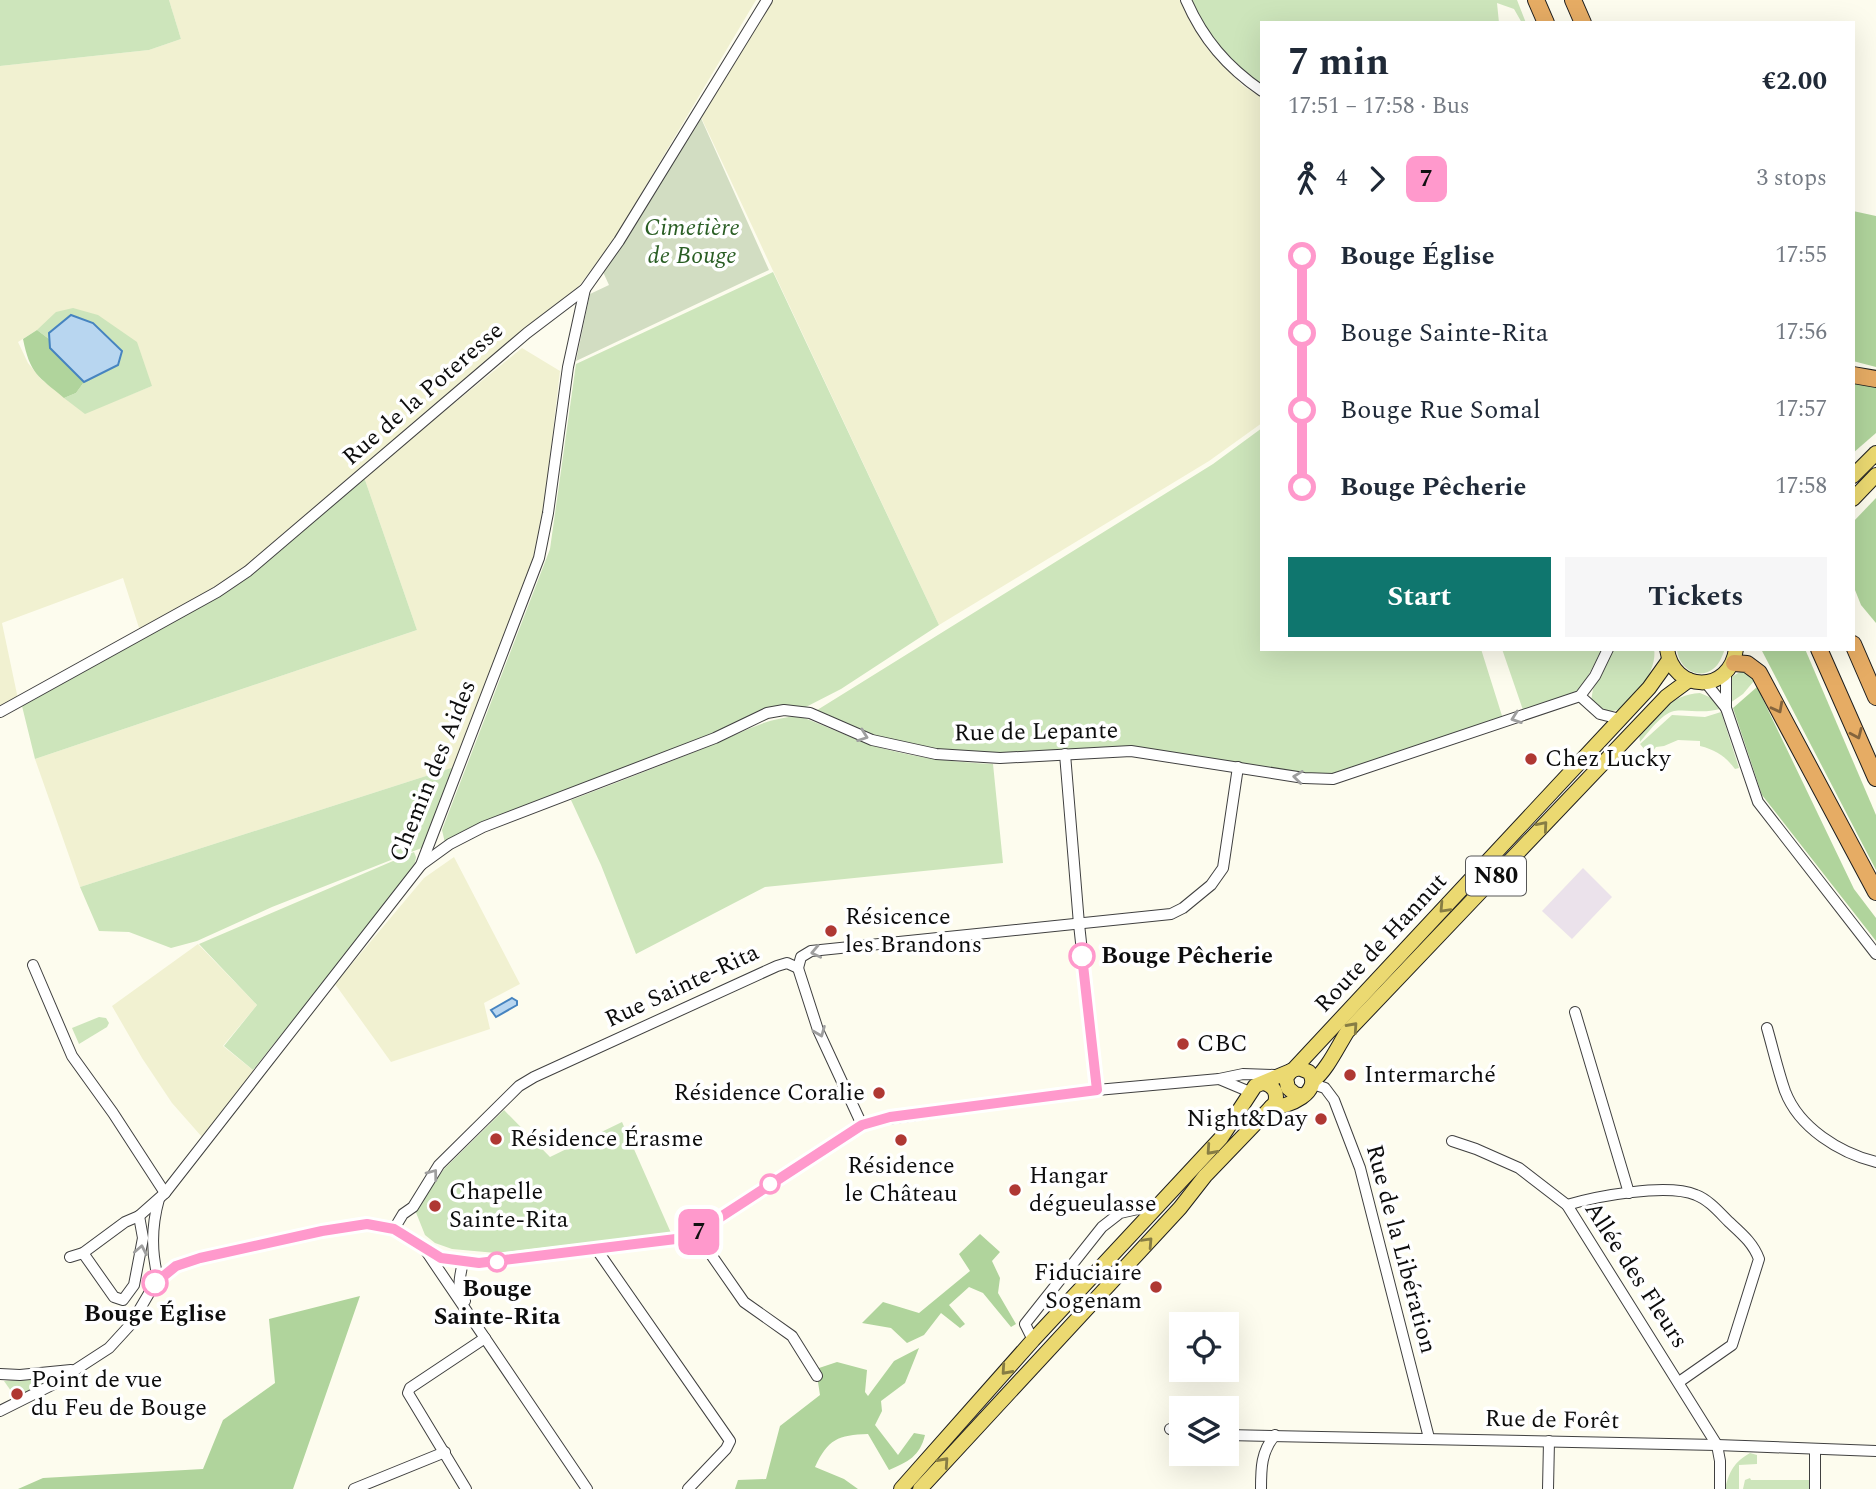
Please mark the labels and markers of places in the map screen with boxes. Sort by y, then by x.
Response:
place label: Chez Lucky [1545,741,1672,777]
marker: Chez Lucky [1523,751,1539,767]
place label: Résicence les Brandons [845,899,982,963]
marker: Résicence les Brandons [823,923,839,939]
place label: Bouge Pêcherie [1101,938,1273,974]
marker: Bouge Pêcherie [1069,943,1095,969]
place label: CBC [1197,1026,1248,1062]
marker: CBC [1175,1036,1191,1052]
place label: Intermarché [1364,1057,1496,1093]
marker: Intermarché [1342,1067,1358,1083]
place label: Résidence Coralie [674,1075,865,1111]
marker: Résidence Coralie [871,1085,887,1101]
place label: Night&Day [1187,1101,1308,1137]
marker: Night&Day [1313,1111,1329,1127]
place label: Résidence Érasme [510,1121,703,1157]
marker: Résidence Érasme [488,1131,504,1147]
marker: Résidence le Château [893,1132,909,1148]
place label: Résidence le Château [844,1148,958,1212]
place label: Hangar dégueulasse [1029,1158,1157,1222]
place label: Chapelle Sainte-Rita [449,1174,569,1238]
unlabelled marker [760,1174,780,1194]
marker: Hangar dégueulasse [1007,1182,1023,1198]
marker: Chapelle Sainte-Rita [427,1198,443,1214]
marker: Bouge Sainte-Rita [487,1252,507,1272]
place label: Fiduciaire Sogenam [1034,1255,1142,1319]
marker: Bouge Église [142,1270,168,1296]
place label: Bouge Sainte-Rita [434,1271,561,1335]
marker: Fiduciaire Sogenam [1148,1279,1164,1295]
place label: Bouge Église [84,1296,226,1332]
place label: Point de vue du Feu de Bouge [31,1362,207,1426]
marker: Point de vue du Feu de Bouge [9,1386,25,1402]

